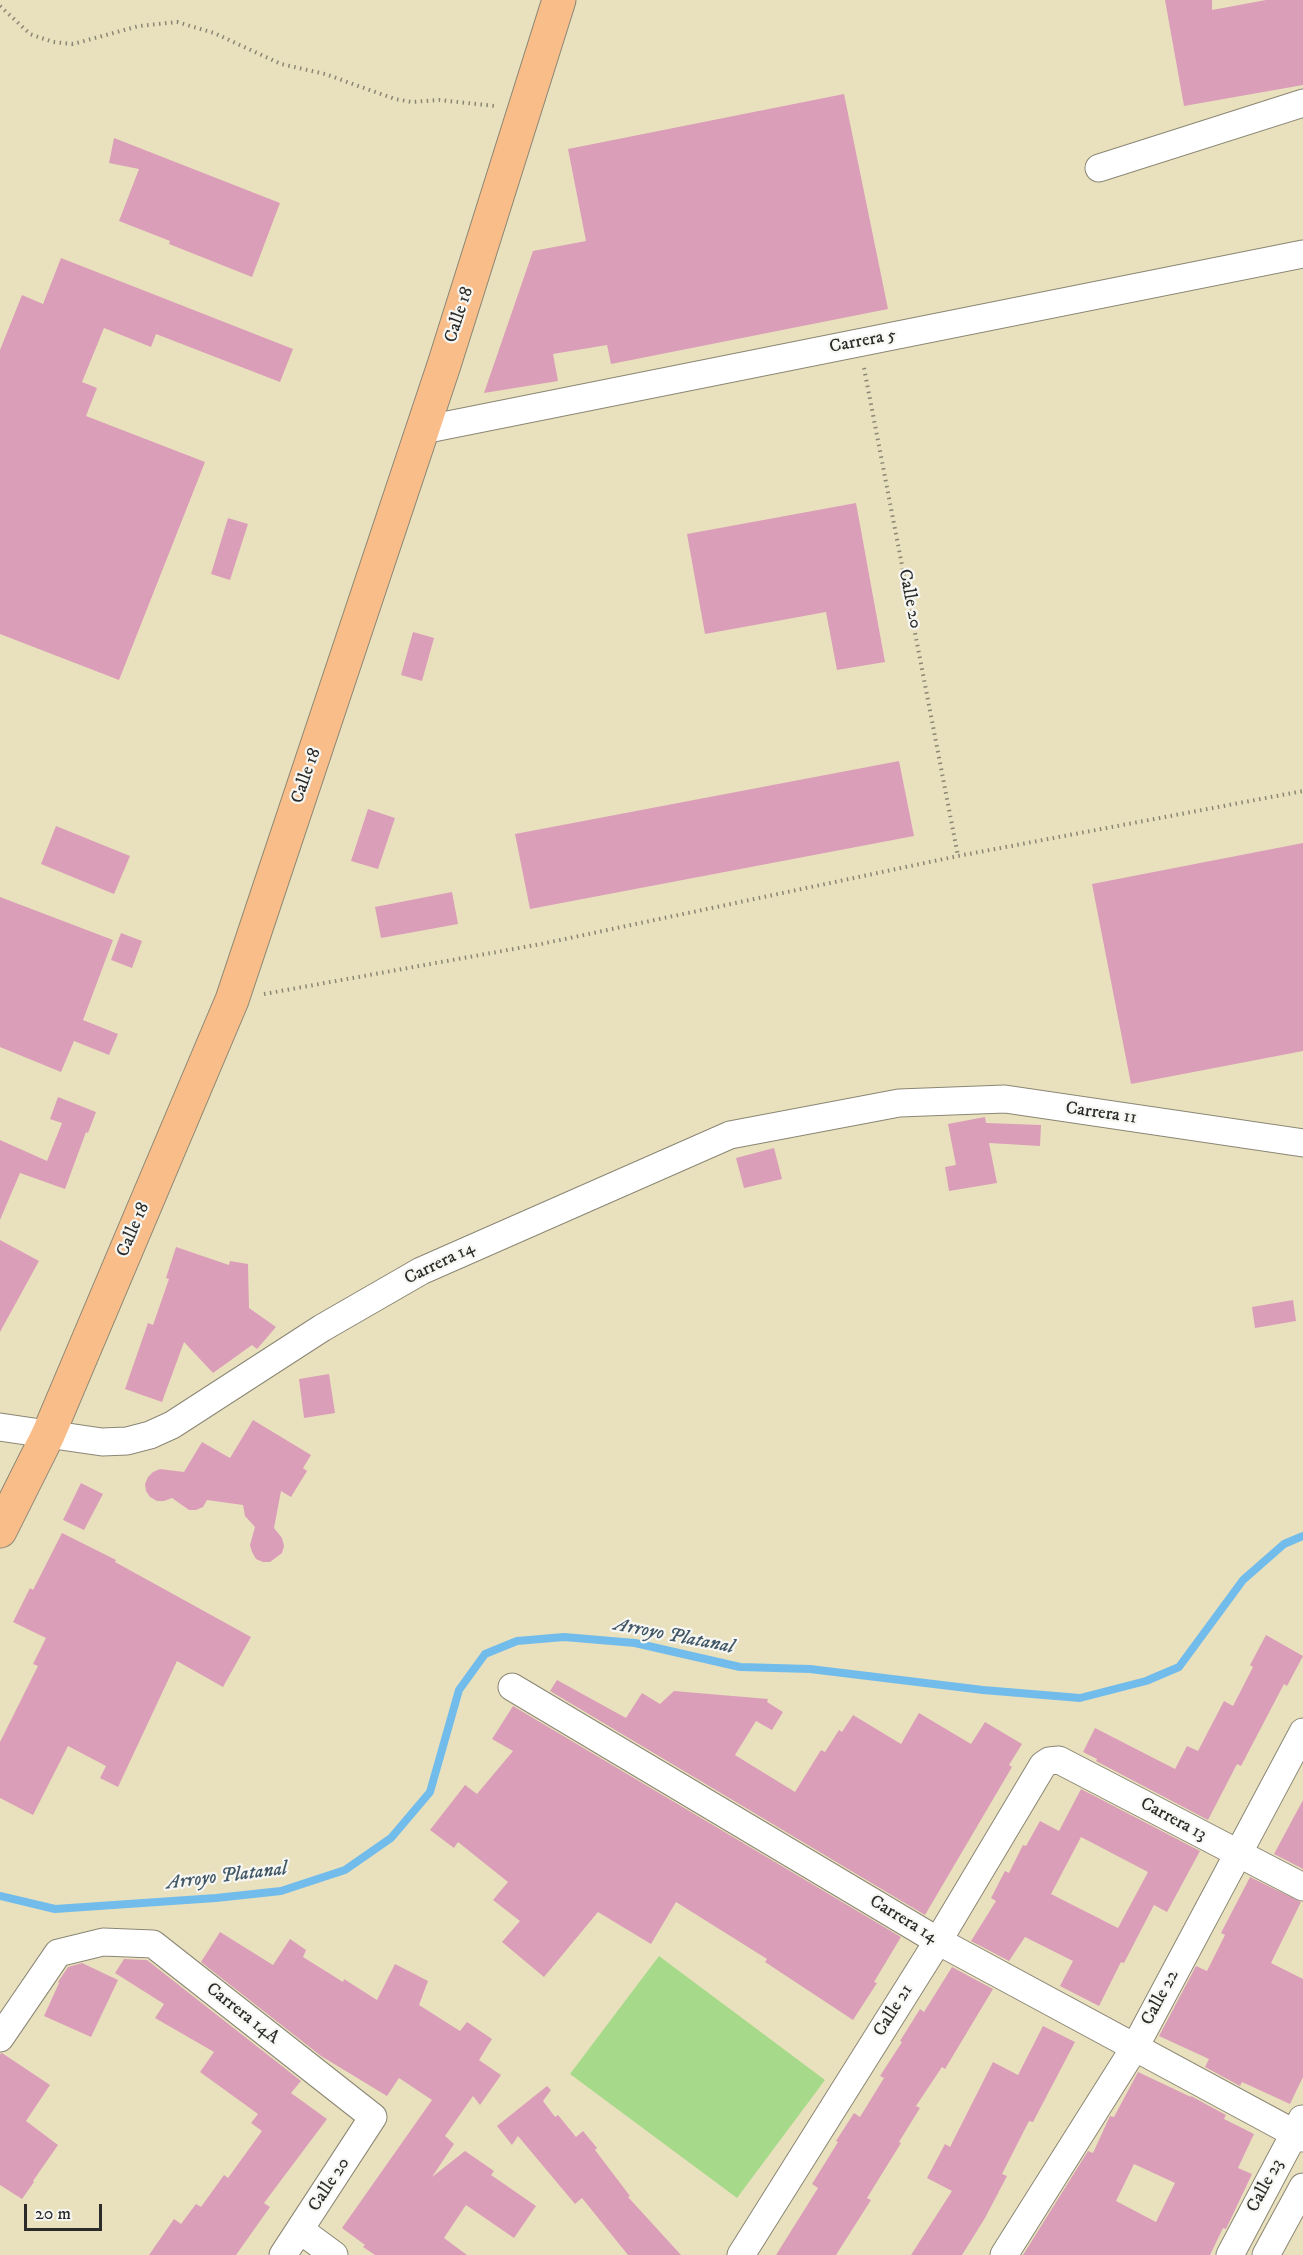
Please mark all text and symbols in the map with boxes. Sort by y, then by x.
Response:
street label: Calle 18 [441,284,479,346]
street label: Carrera 5 [828,325,898,359]
street label: Calle 20 [893,567,925,631]
street label: Calle 18 [287,745,327,807]
street label: Carrera 11 [1064,1098,1138,1130]
street label: Calle 18 [113,1199,155,1261]
street label: Carrera 14 [401,1238,479,1290]
water label: Arroyo Platanal [612,1614,736,1660]
street label: Carrera 13 [1136,1794,1210,1846]
water label: Arroyo Platanal [165,1858,289,1896]
street label: Carrera 14 [865,1891,941,1949]
street label: Calle 22 [1138,1967,1184,2029]
street label: Carrera 14A [201,1979,283,2049]
street label: Calle 21 [870,1981,918,2041]
street label: Calle 20 [305,2154,355,2216]
street label: Calle 23 [1243,2156,1289,2216]
scale bar [27,2192,105,2230]
text: 20 m [35,2203,71,2225]

